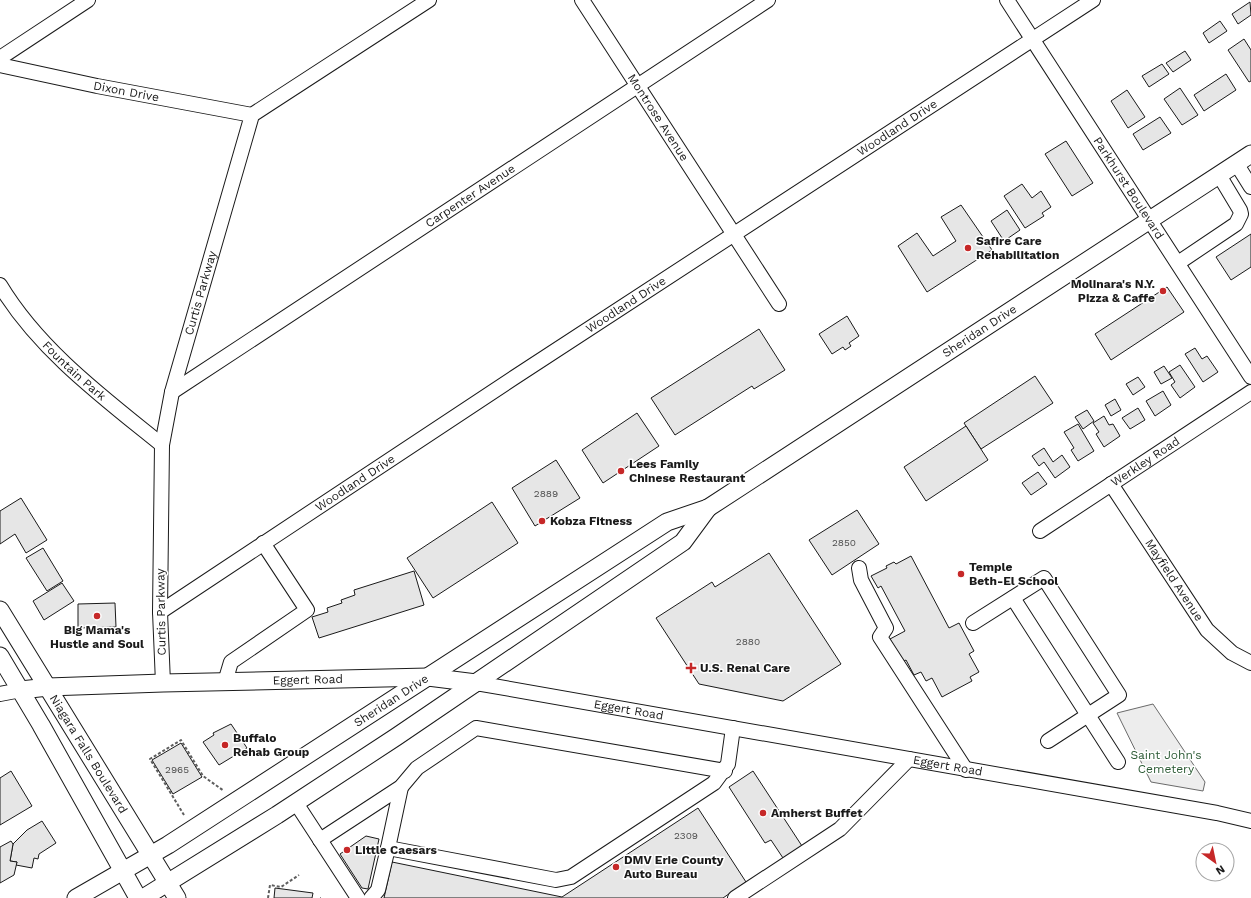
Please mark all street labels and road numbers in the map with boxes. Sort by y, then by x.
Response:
street label: Montrose Avenue [625,71,692,164]
street label: Dixon Drive [92,78,160,104]
street label: Woodland Drive [855,97,940,159]
street label: Parkhurst Boulevard [1091,134,1167,242]
street label: Carpenter Avenue [423,161,518,230]
street label: Curtis Parkway [182,248,220,337]
street label: Woodland Drive [583,274,668,336]
street label: Sheridan Drive [940,302,1019,360]
street label: Fountain Park [40,338,109,404]
street label: Werkley Road [1108,434,1182,489]
street label: Woodland Drive [313,451,398,514]
street label: Mayfield Avenue [1142,537,1206,624]
street label: Curtis Parkway [153,568,169,656]
street label: Sheridan Drive [351,671,431,730]
street label: Eggert Road [272,672,343,688]
street label: Niagara Falls Boulevard [47,692,130,816]
street label: Eggert Road [593,697,665,723]
street label: Eggert Road [912,753,984,779]

